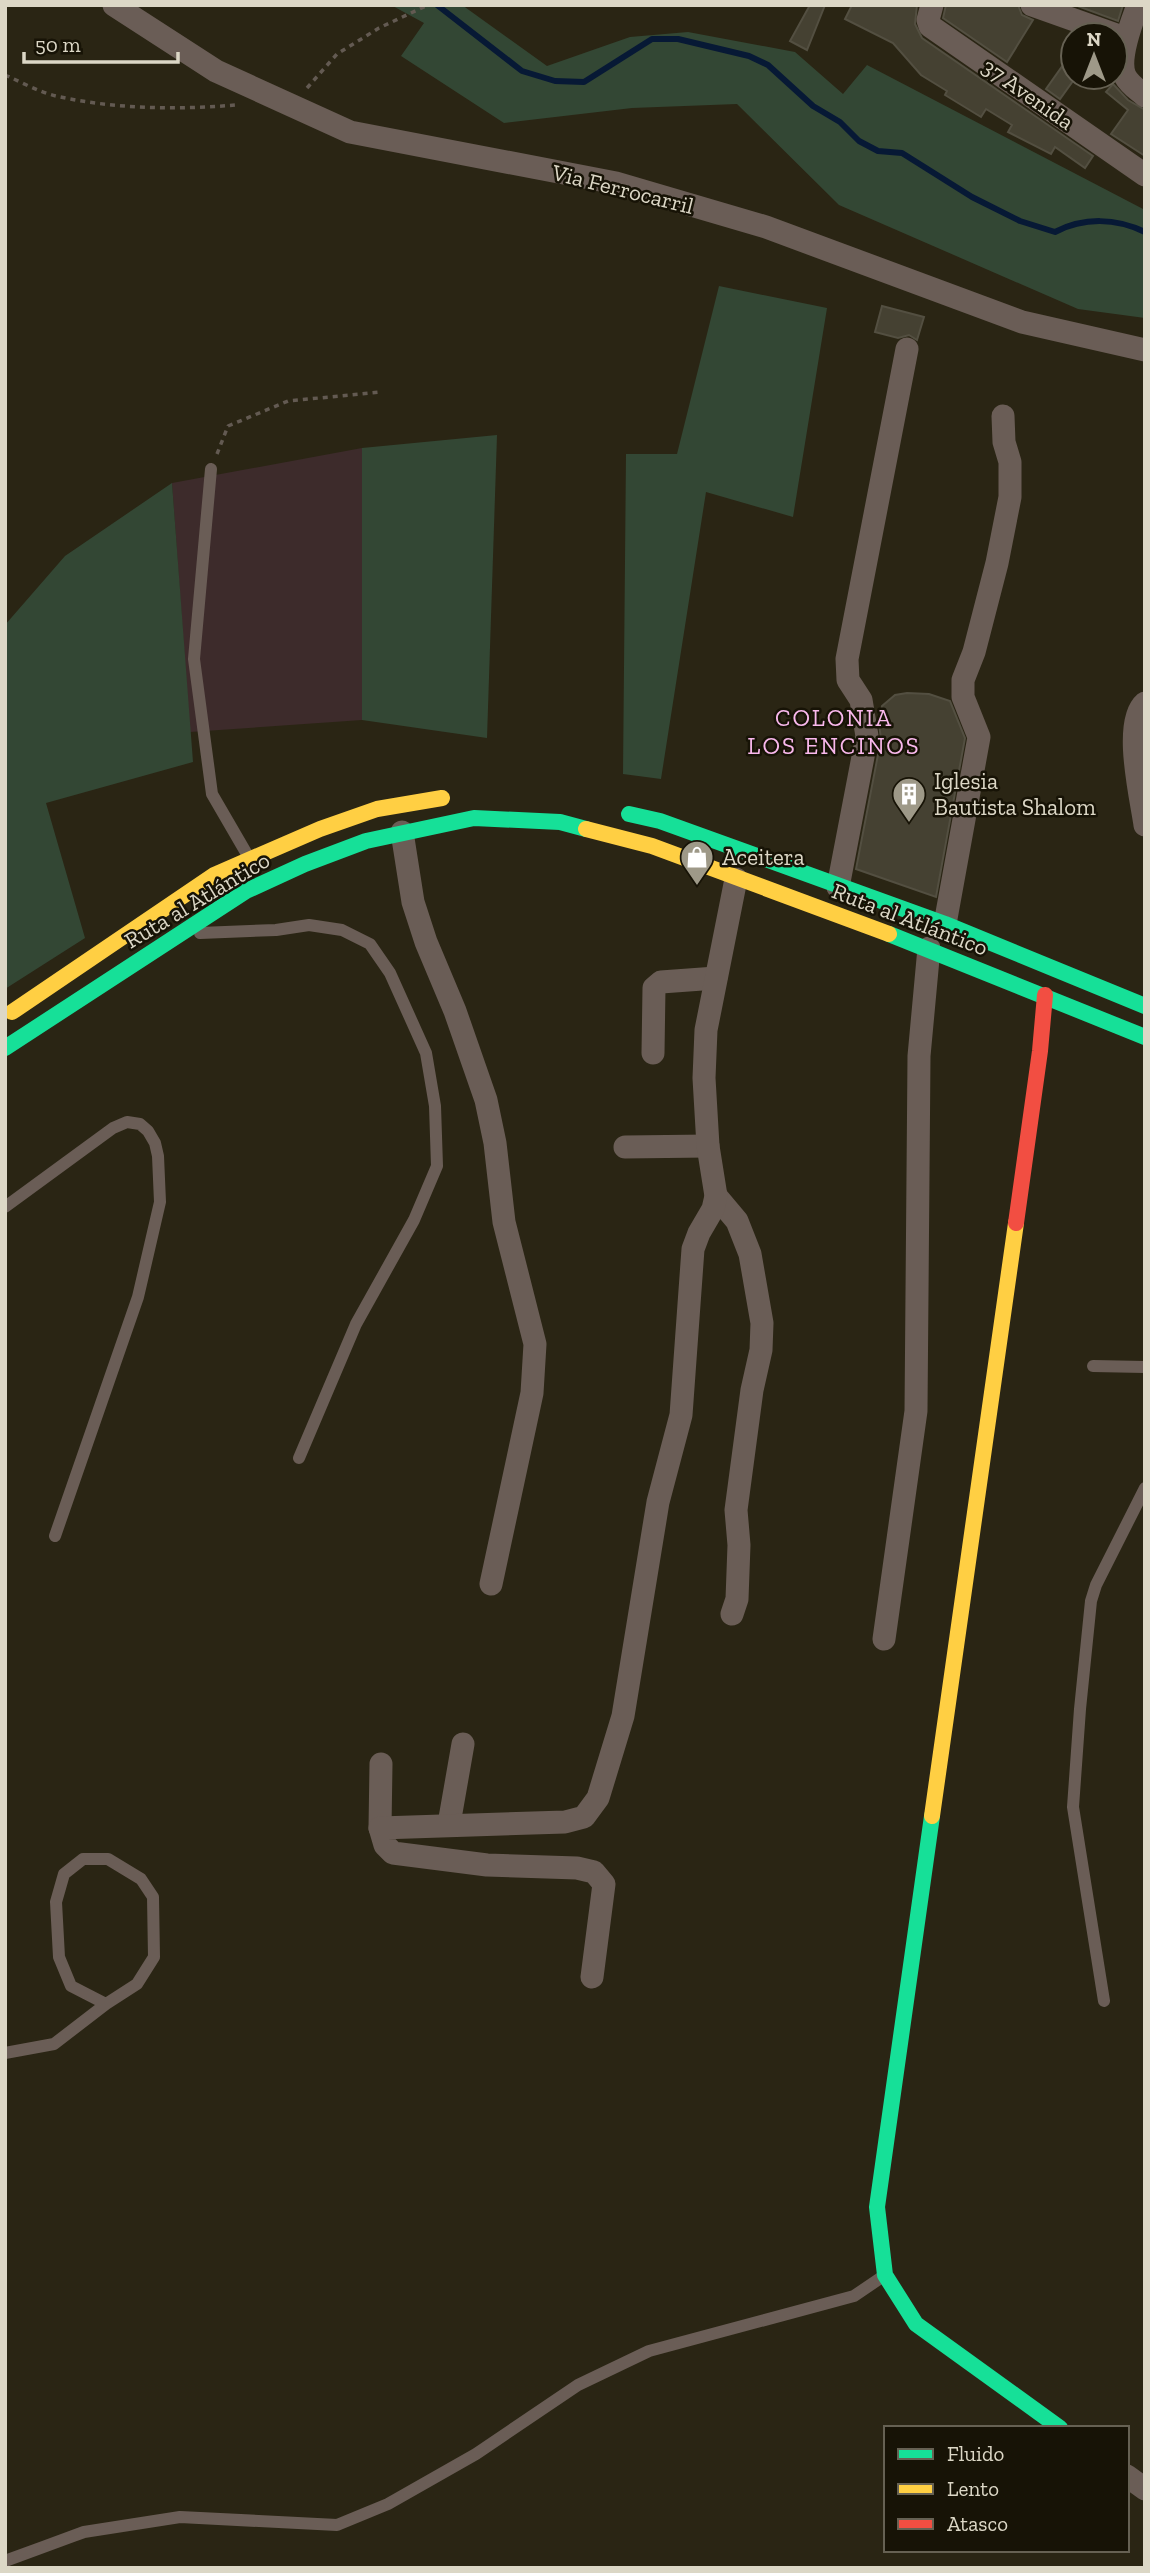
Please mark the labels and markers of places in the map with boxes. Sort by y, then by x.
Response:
place label: Iglesia Bautista Shalom [934,767,1096,821]
building icon: Iglesia Bautista Shalom [890,775,928,824]
shop icon: Aceitera [678,838,716,887]
place label: Aceitera [722,843,805,871]

